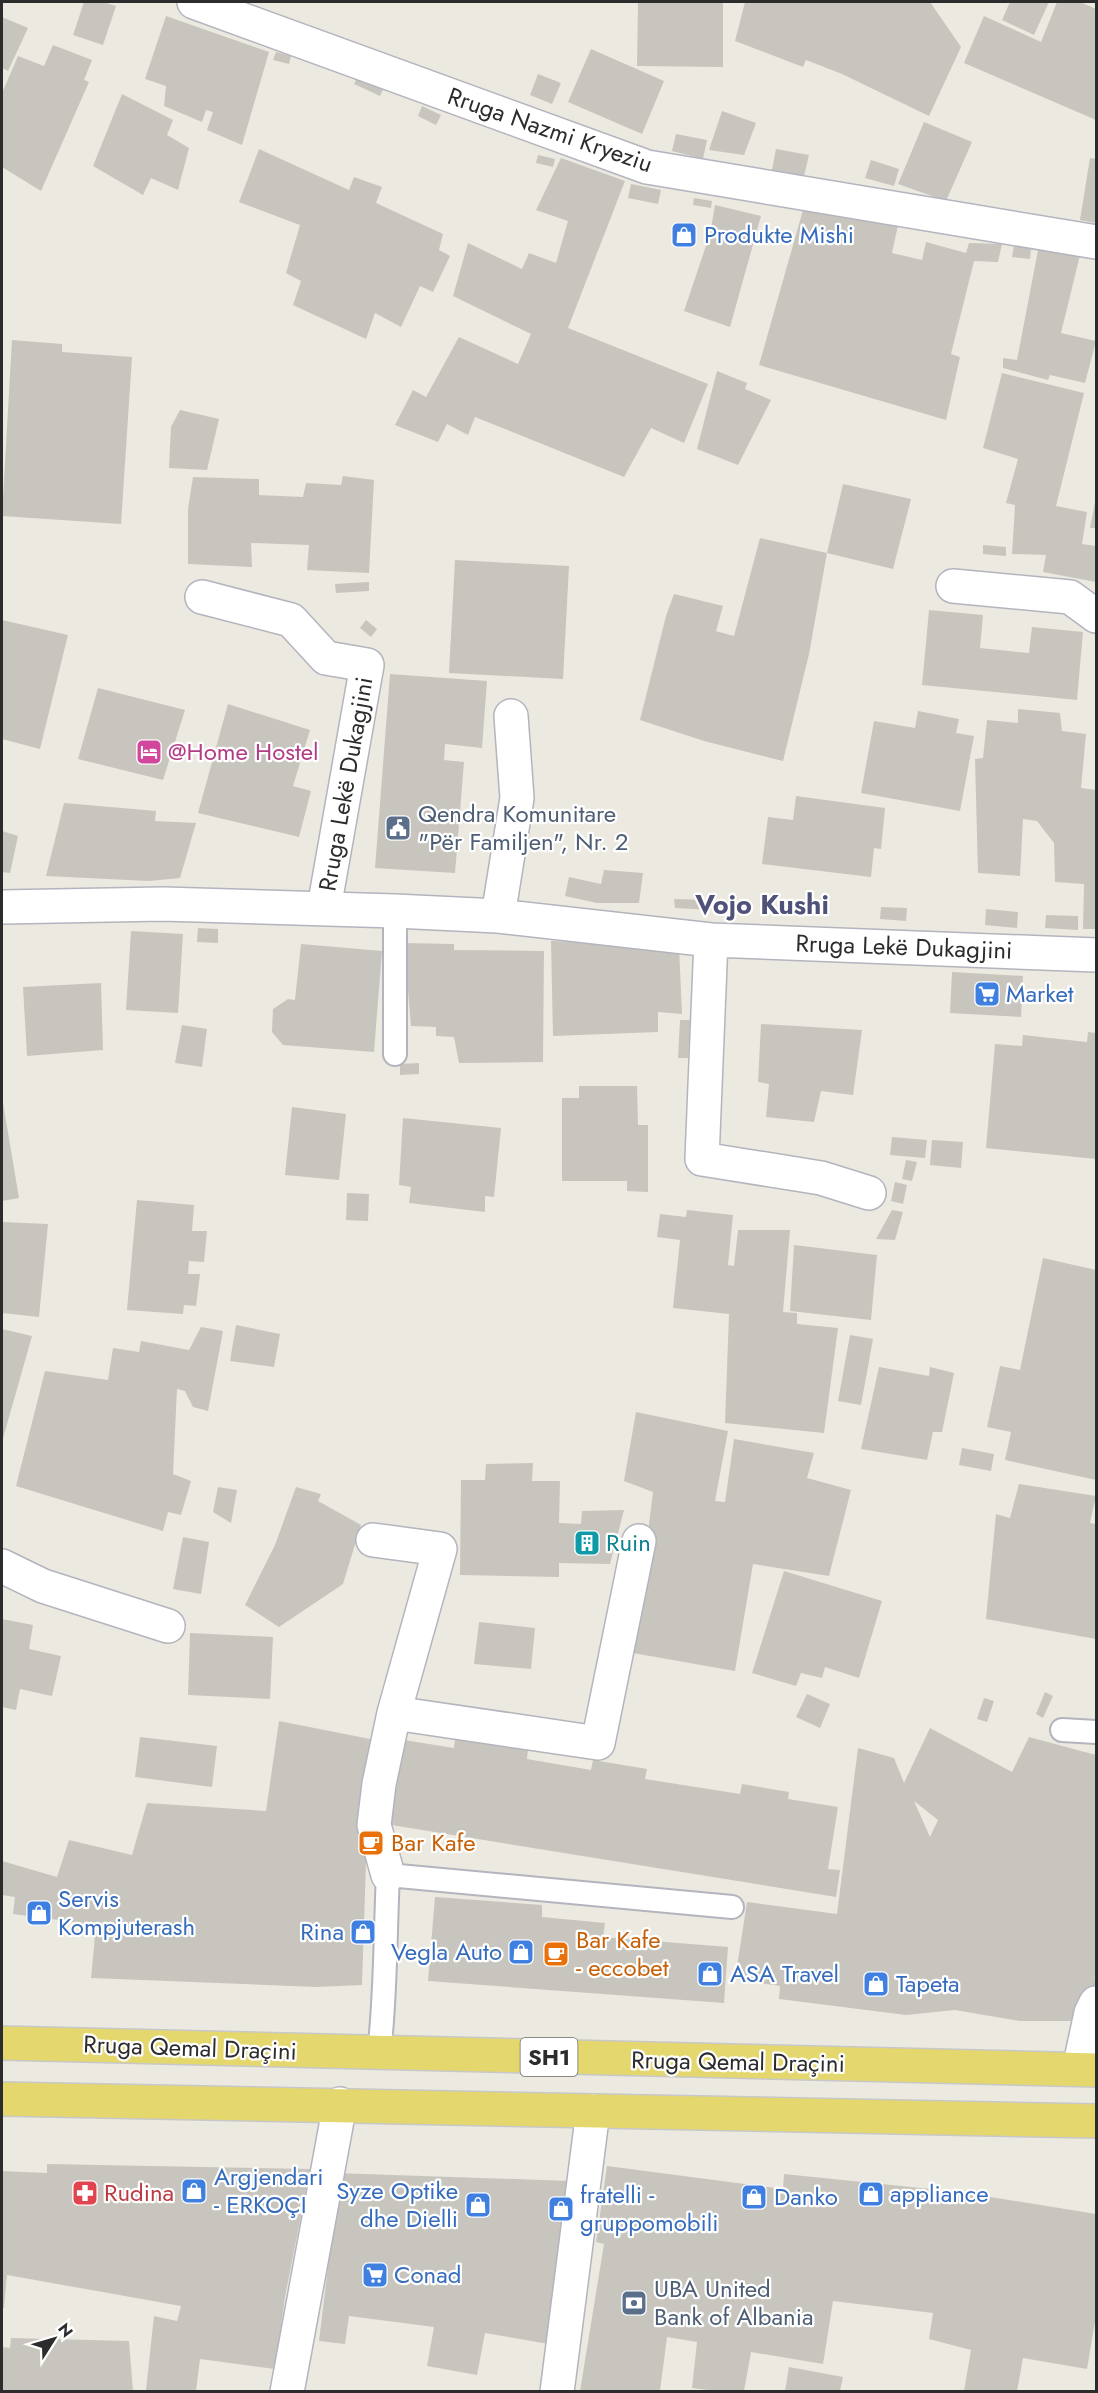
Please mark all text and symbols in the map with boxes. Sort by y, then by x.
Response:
street label: Rruga Nazmi Kryeziu [443,78,657,181]
place label: Produkte Mishi [704,217,854,252]
shop icon: Produkte Mishi [669,220,699,250]
street label: Rruga Lekë Dukagjini [309,674,382,894]
place label: @Home Hostel [168,734,319,769]
hotel icon: @Home Hostel [134,737,164,767]
place label: Qendra Komunitare "Për Familjen", Nr. 2 [418,796,629,859]
public building icon: Qendra Komunitare "Për Familjen", Nr. 2 [383,813,413,843]
district label: Vojo Kushi [694,885,829,924]
street label: Rruga Lekë Dukagjini [795,925,1013,968]
place label: Market [1006,976,1074,1011]
supermarket icon: Market [972,979,1002,1009]
place label: Ruin [606,1525,651,1560]
building icon: Ruin [572,1528,602,1558]
place label: Bar Kafe [391,1825,476,1860]
cafe icon: Bar Kafe [356,1828,386,1858]
place label: Servis Kompjuterash [58,1881,195,1944]
shop icon: Servis Kompjuterash [24,1898,54,1928]
place label: Rina [300,1914,344,1949]
shop icon: Rina [348,1917,378,1947]
place label: Bar Kafe - eccobet [576,1922,669,1985]
place label: Vegla Auto [391,1934,502,1969]
shop icon: Vegla Auto [506,1937,536,1967]
cafe icon: Bar Kafe - eccobet [541,1939,571,1969]
place label: ASA Travel [730,1956,839,1991]
shop icon: ASA Travel [695,1959,725,1989]
place label: Tapeta [896,1966,960,2001]
shop icon: Tapeta [861,1969,891,1999]
street label: Rruga Qemal Draçini [83,2026,297,2069]
road number: SH1 [520,2038,578,2076]
street label: Rruga Qemal Draçini [631,2042,845,2081]
place label: Argjendari - ERKOÇI [214,2159,324,2222]
place label: Syze Optike dhe Dielli [336,2173,458,2236]
place label: Rudina [104,2175,174,2210]
shop icon: Argjendari - ERKOÇI [179,2176,209,2206]
place label: appliance [890,2176,989,2211]
place label: fratelli - gruppomobili [580,2177,718,2240]
pharmacy icon: Rudina [70,2178,100,2208]
place label: Danko [774,2179,838,2214]
shop icon: appliance [856,2179,886,2209]
shop icon: Danko [739,2182,769,2212]
shop icon: Syze Optike dhe Dielli [463,2190,493,2220]
shop icon: fratelli - gruppomobili [546,2194,576,2224]
place label: Conad [394,2257,461,2292]
supermarket icon: Conad [360,2260,390,2290]
place label: UBA United Bank of Albania [654,2271,813,2334]
bank icon: UBA United Bank of Albania [619,2288,649,2318]
north arrow [24,2309,84,2369]
text: N [53,2318,79,2342]

